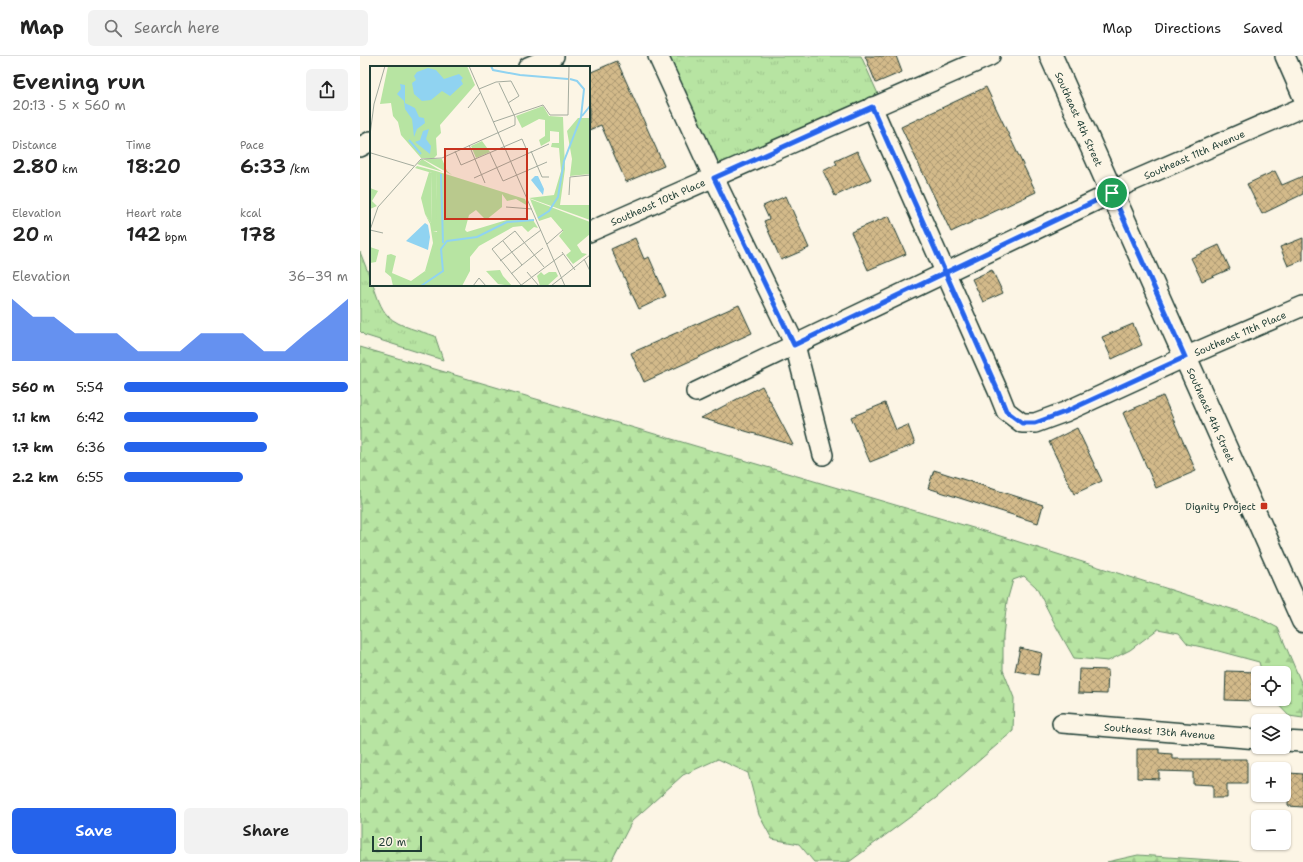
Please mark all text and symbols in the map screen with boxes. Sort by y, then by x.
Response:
search box [88,10,368,46]
text: Map [20,15,64,40]
icon: search [102,17,124,39]
text: Search here [134,18,220,38]
text: Map [1103,19,1133,37]
text: Directions [1155,19,1221,37]
text: Saved [1243,19,1283,37]
inset map [370,66,590,286]
text: Evening run [12,67,145,96]
button: share [306,69,348,111]
street label: Southeast 4th Street [1052,70,1106,168]
text: 20:13 · 5 × 560 m [12,97,126,114]
street label: Southeast 11th Avenue [1142,127,1247,182]
text: Distance [12,138,57,153]
text: Time [126,138,151,153]
text: Pace [240,138,264,153]
text: 2.80 [12,153,58,179]
text: 18:20 [126,153,181,179]
text: 6:33 [240,153,286,179]
text: km [58,162,78,177]
text: /km [286,162,310,177]
street label: Southeast 10th Place [608,175,707,228]
pin [1095,176,1129,210]
icon: arrive [1101,182,1123,204]
text: Elevation [12,206,61,221]
text: Heart rate [126,206,182,221]
text: kcal [240,206,261,221]
text: 20 [12,221,40,247]
text: 142 [126,221,161,247]
text: 178 [240,221,276,247]
text: m [40,230,53,245]
text: bpm [161,230,187,245]
text: Elevation [12,268,70,285]
text: 36–39 m [288,268,348,285]
street label: Southeast 11th Place [1192,308,1288,359]
street label: Southeast 4th Street [1184,366,1238,464]
text: 560 m [12,379,55,396]
text: 5:54 [76,379,104,396]
text: 1.1 km [12,409,50,426]
text: 6:42 [76,409,105,426]
text: 1.7 km [12,439,53,456]
text: 6:36 [76,439,105,456]
text: 2.2 km [12,469,58,486]
text: 6:55 [76,469,103,486]
place label: Dignity Project [1185,500,1256,513]
marker: Dignity Project [1259,501,1269,511]
map controls [1251,666,1291,850]
button: locate [1251,666,1291,706]
button: layers [1251,714,1291,754]
street label: Southeast 13th Avenue [1103,720,1216,742]
button: + [1251,762,1291,802]
button: Save [12,808,176,854]
button: Share [184,808,348,854]
button: − [1251,810,1291,850]
scale bar [372,834,422,853]
text: 20 m [378,835,406,850]

